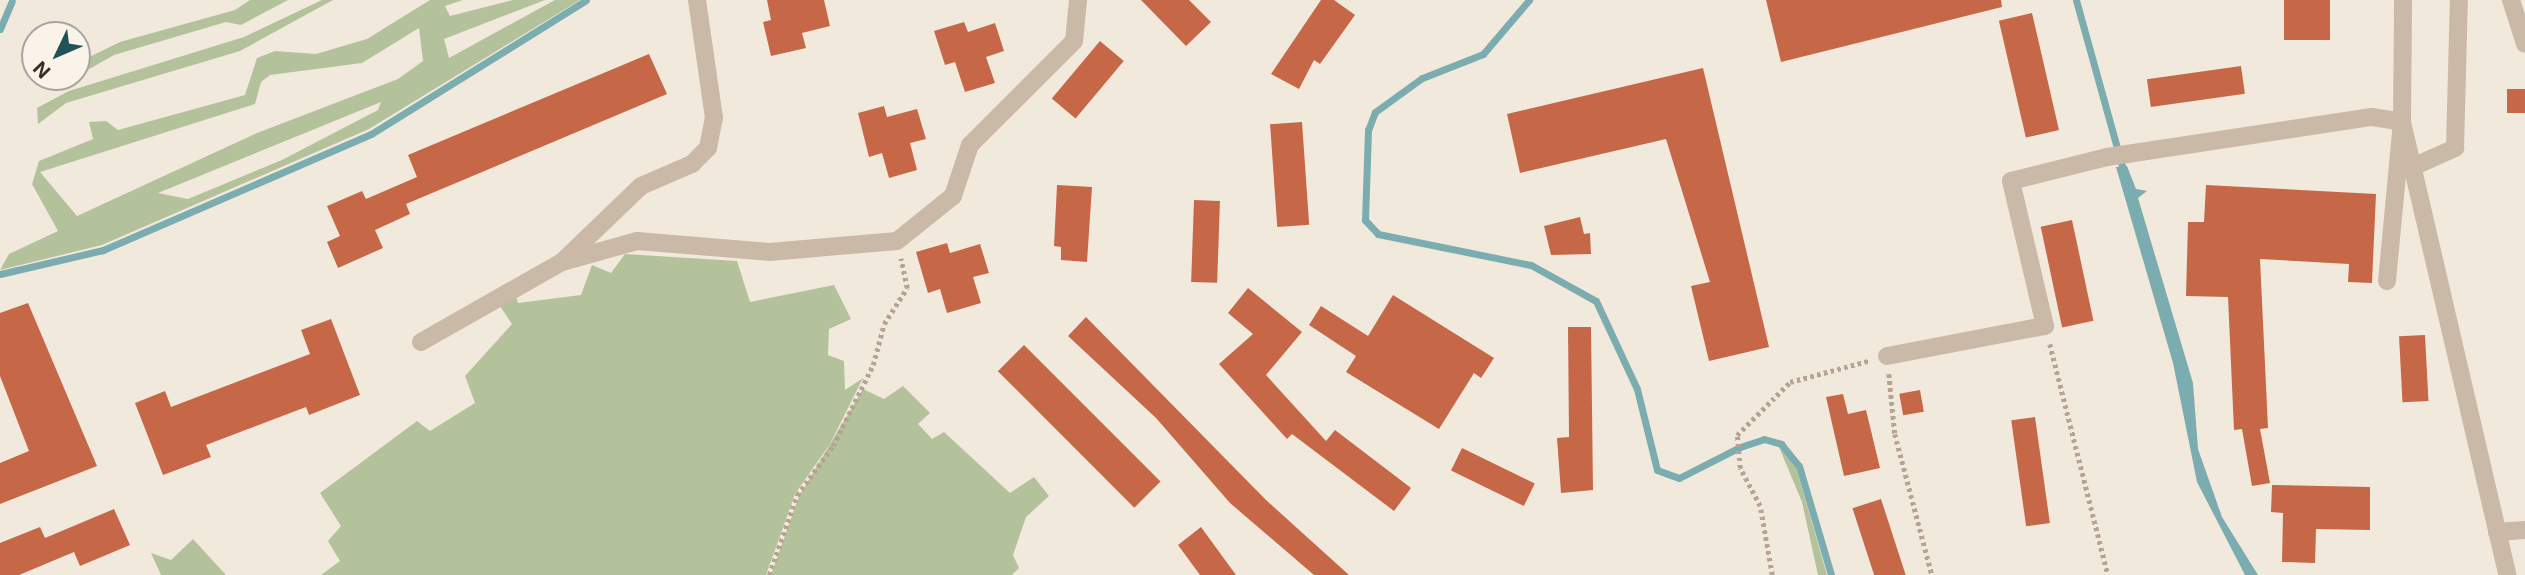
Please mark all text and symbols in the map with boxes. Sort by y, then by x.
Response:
north arrow [21,21,91,91]
text: N [29,56,55,83]

